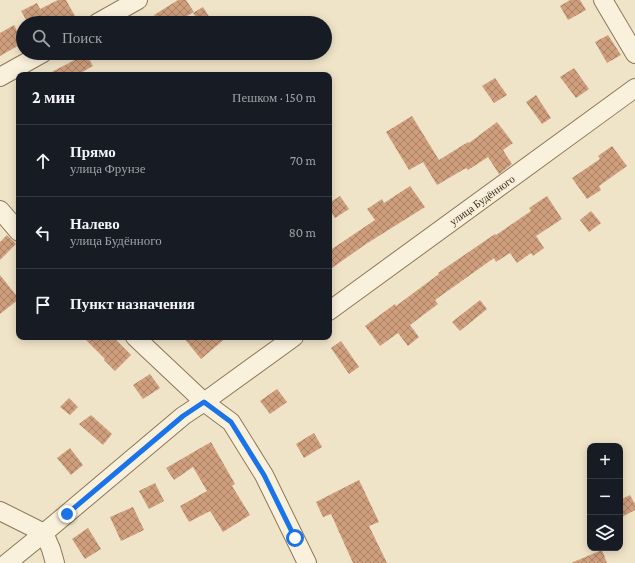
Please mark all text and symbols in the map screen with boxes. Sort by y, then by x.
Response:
search box [16,16,332,60]
icon: search [30,27,52,49]
text: Поиск [62,30,102,46]
text: 2 мин [32,88,75,107]
text: Пешком · 150 m [232,90,316,105]
text: Прямо [70,144,116,160]
icon: ahead [32,150,54,172]
text: 70 m [290,153,316,168]
text: улица Фрунзе [70,161,146,176]
street label: улица Будённого [447,172,517,228]
text: Налево [70,216,120,232]
icon: left [32,222,54,244]
text: 80 m [289,225,316,240]
text: улица Будённого [70,233,162,248]
icon: arrive [32,294,54,316]
text: Пункт назначения [70,296,195,312]
map controls [587,443,623,551]
button: + [587,443,623,479]
button: − [587,479,623,515]
route end [58,505,76,523]
button: layers [587,515,623,551]
route start [286,529,304,547]

